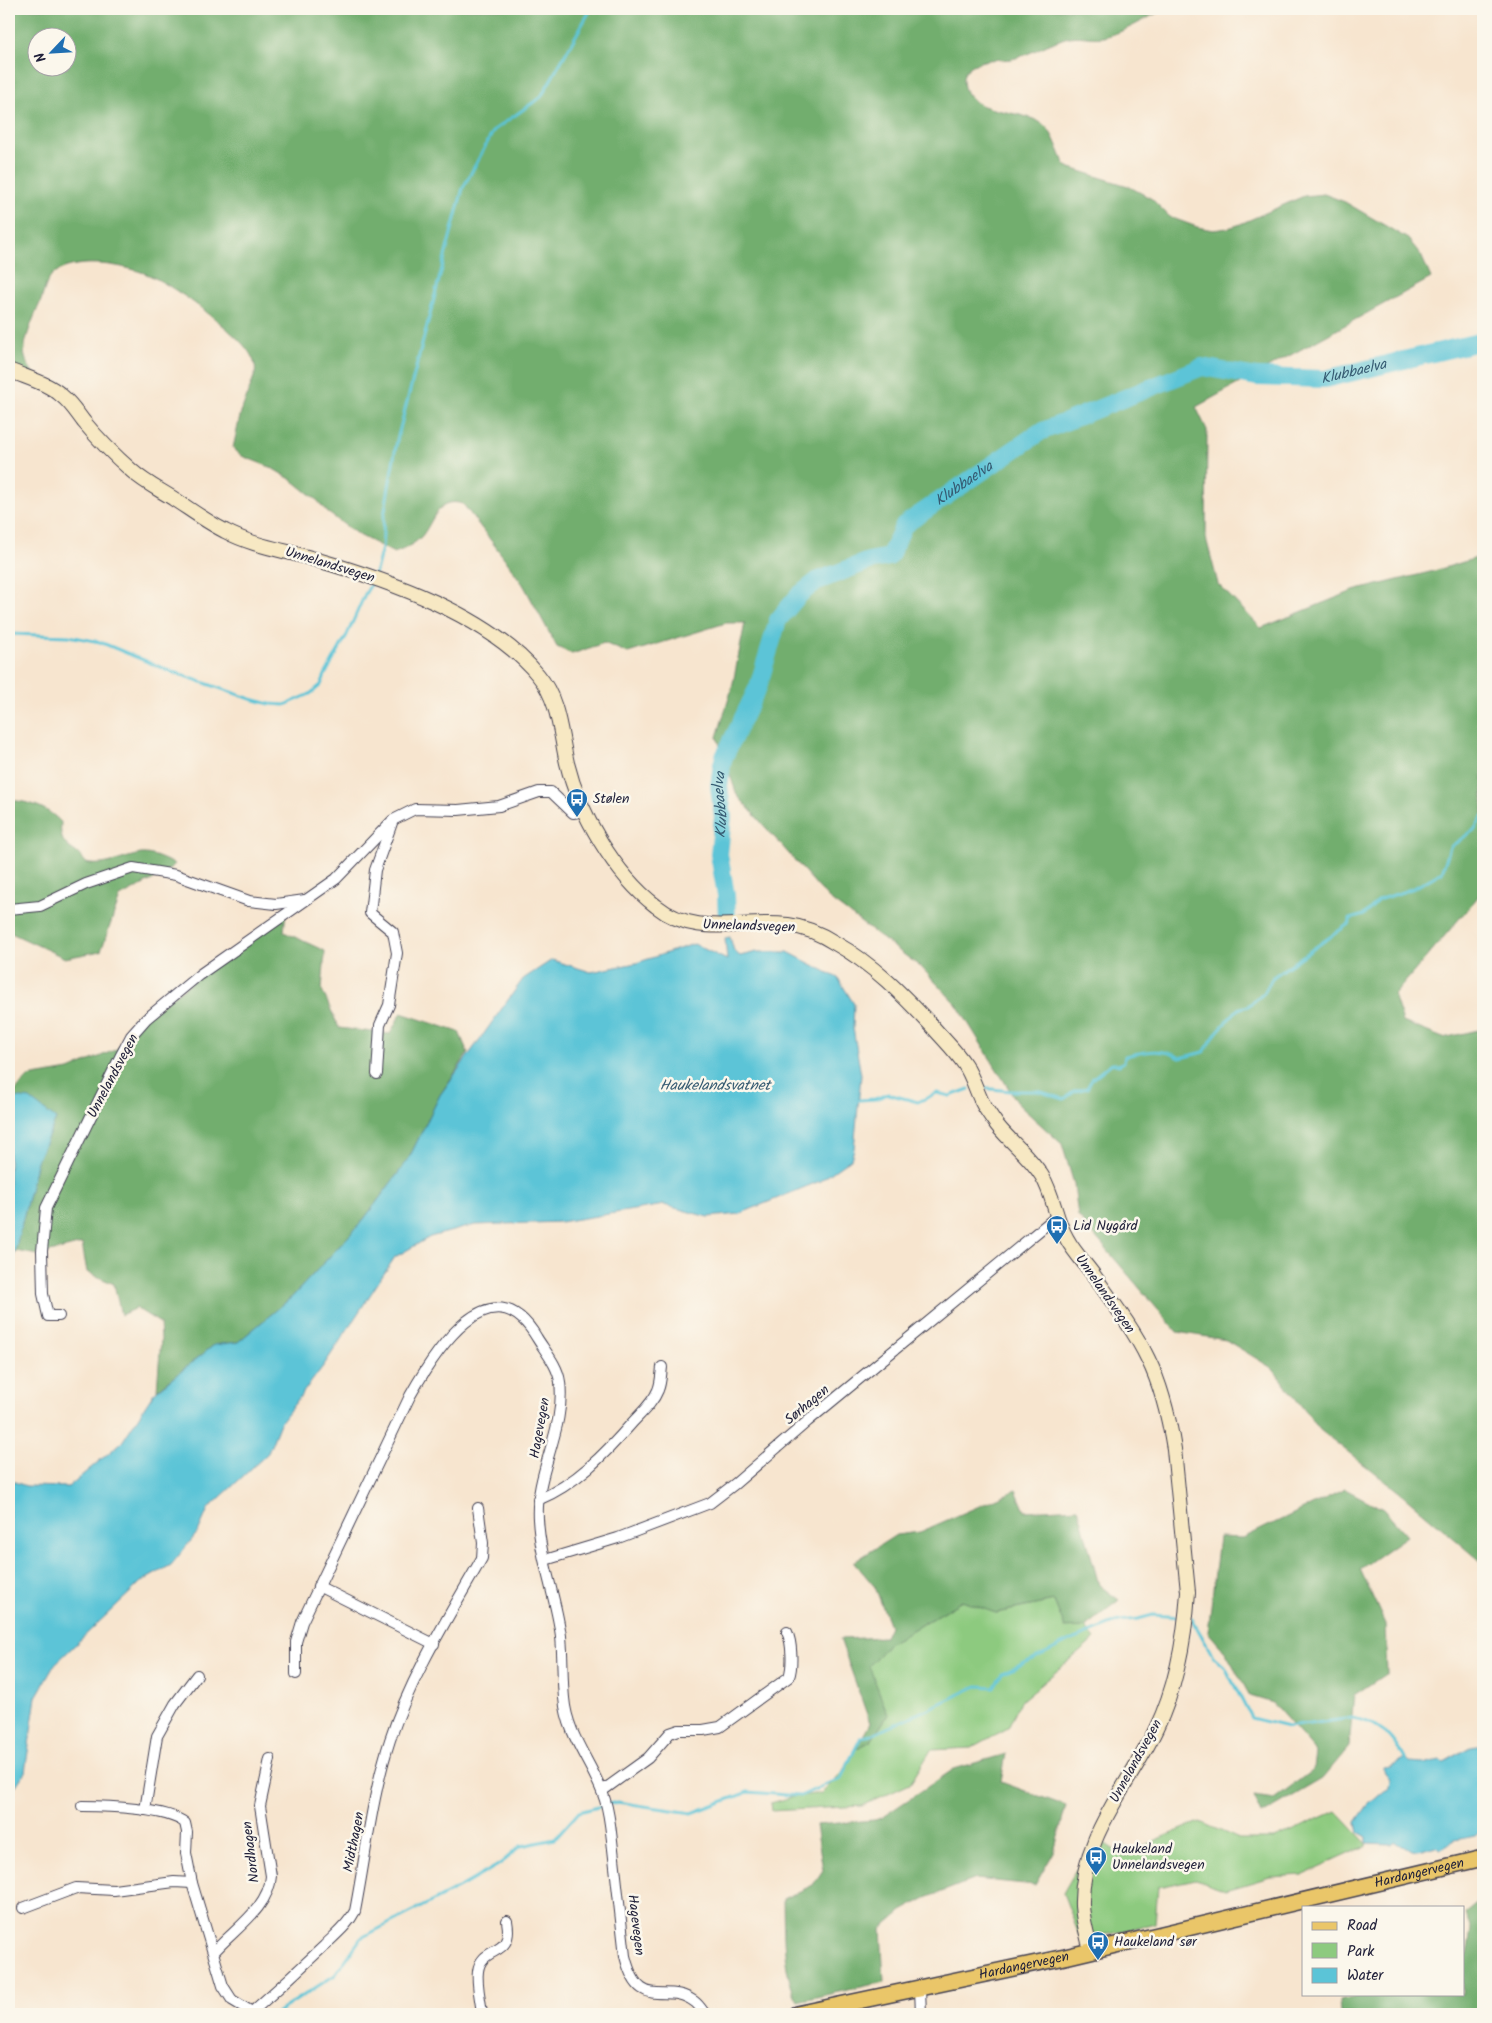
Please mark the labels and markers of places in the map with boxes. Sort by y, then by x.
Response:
bus stop icon: Stølen [565,787,589,818]
place label: Stølen [593,788,629,810]
bus stop icon: Lid Nygård [1045,1214,1069,1245]
place label: Lid Nygård [1073,1215,1139,1237]
place label: Haukeland Unnelandsvegen [1112,1838,1205,1876]
bus stop icon: Haukeland Unnelandsvegen [1084,1845,1108,1876]
bus stop icon: Haukeland sør [1086,1930,1110,1961]
place label: Haukeland sør [1114,1931,1198,1953]

